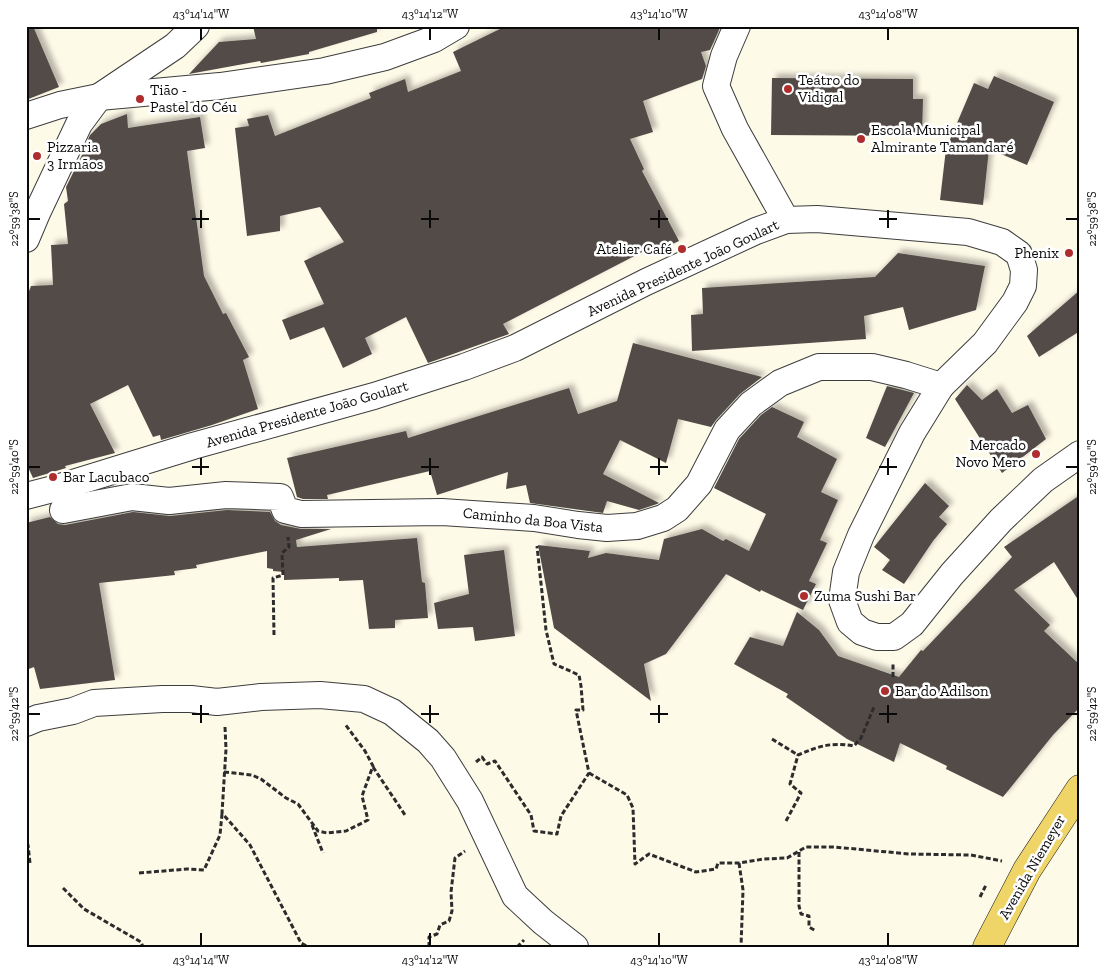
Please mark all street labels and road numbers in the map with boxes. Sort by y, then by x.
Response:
street label: Avenida Presidente João Goulart [584,215,782,320]
street label: Avenida Presidente João Goulart [204,376,411,452]
street label: Caminho da Boa Vista [462,504,604,536]
street label: Avenida Niemeyer [995,812,1069,922]

